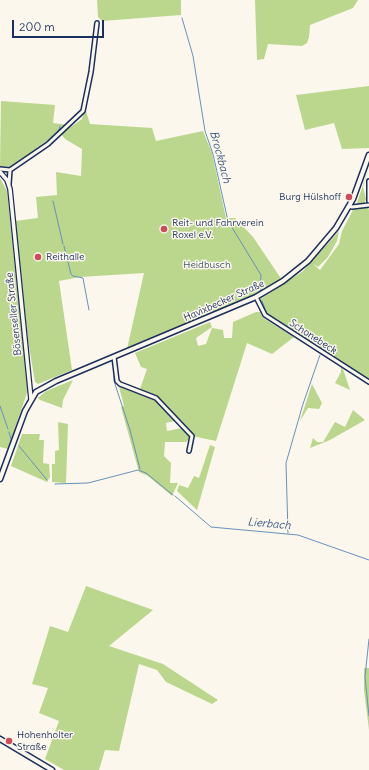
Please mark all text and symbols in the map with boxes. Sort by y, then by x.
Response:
scale bar [14,12,106,38]
text: 200 m [19,19,55,34]
water label: Brockbach [207,130,233,184]
place label: Burg Hülshoff [279,191,341,203]
marker: Burg Hülshoff [344,192,354,202]
place label: Reit- und Fahrverein Roxel e.V. [172,217,264,240]
marker: Reit- und Fahrverein Roxel e.V. [159,224,169,234]
place label: Reithalle [46,251,84,263]
marker: Reithalle [33,252,43,262]
park label: Heidbusch [183,259,231,271]
street label: Bösenseller Straße [4,272,24,356]
street label: Havixbecker Straße [182,278,266,324]
street label: Schonebeck [287,317,339,357]
water label: Lierbach [247,516,291,532]
place label: Hohenholter Straße [17,729,73,752]
marker: Hohenholter Straße [4,736,14,746]

